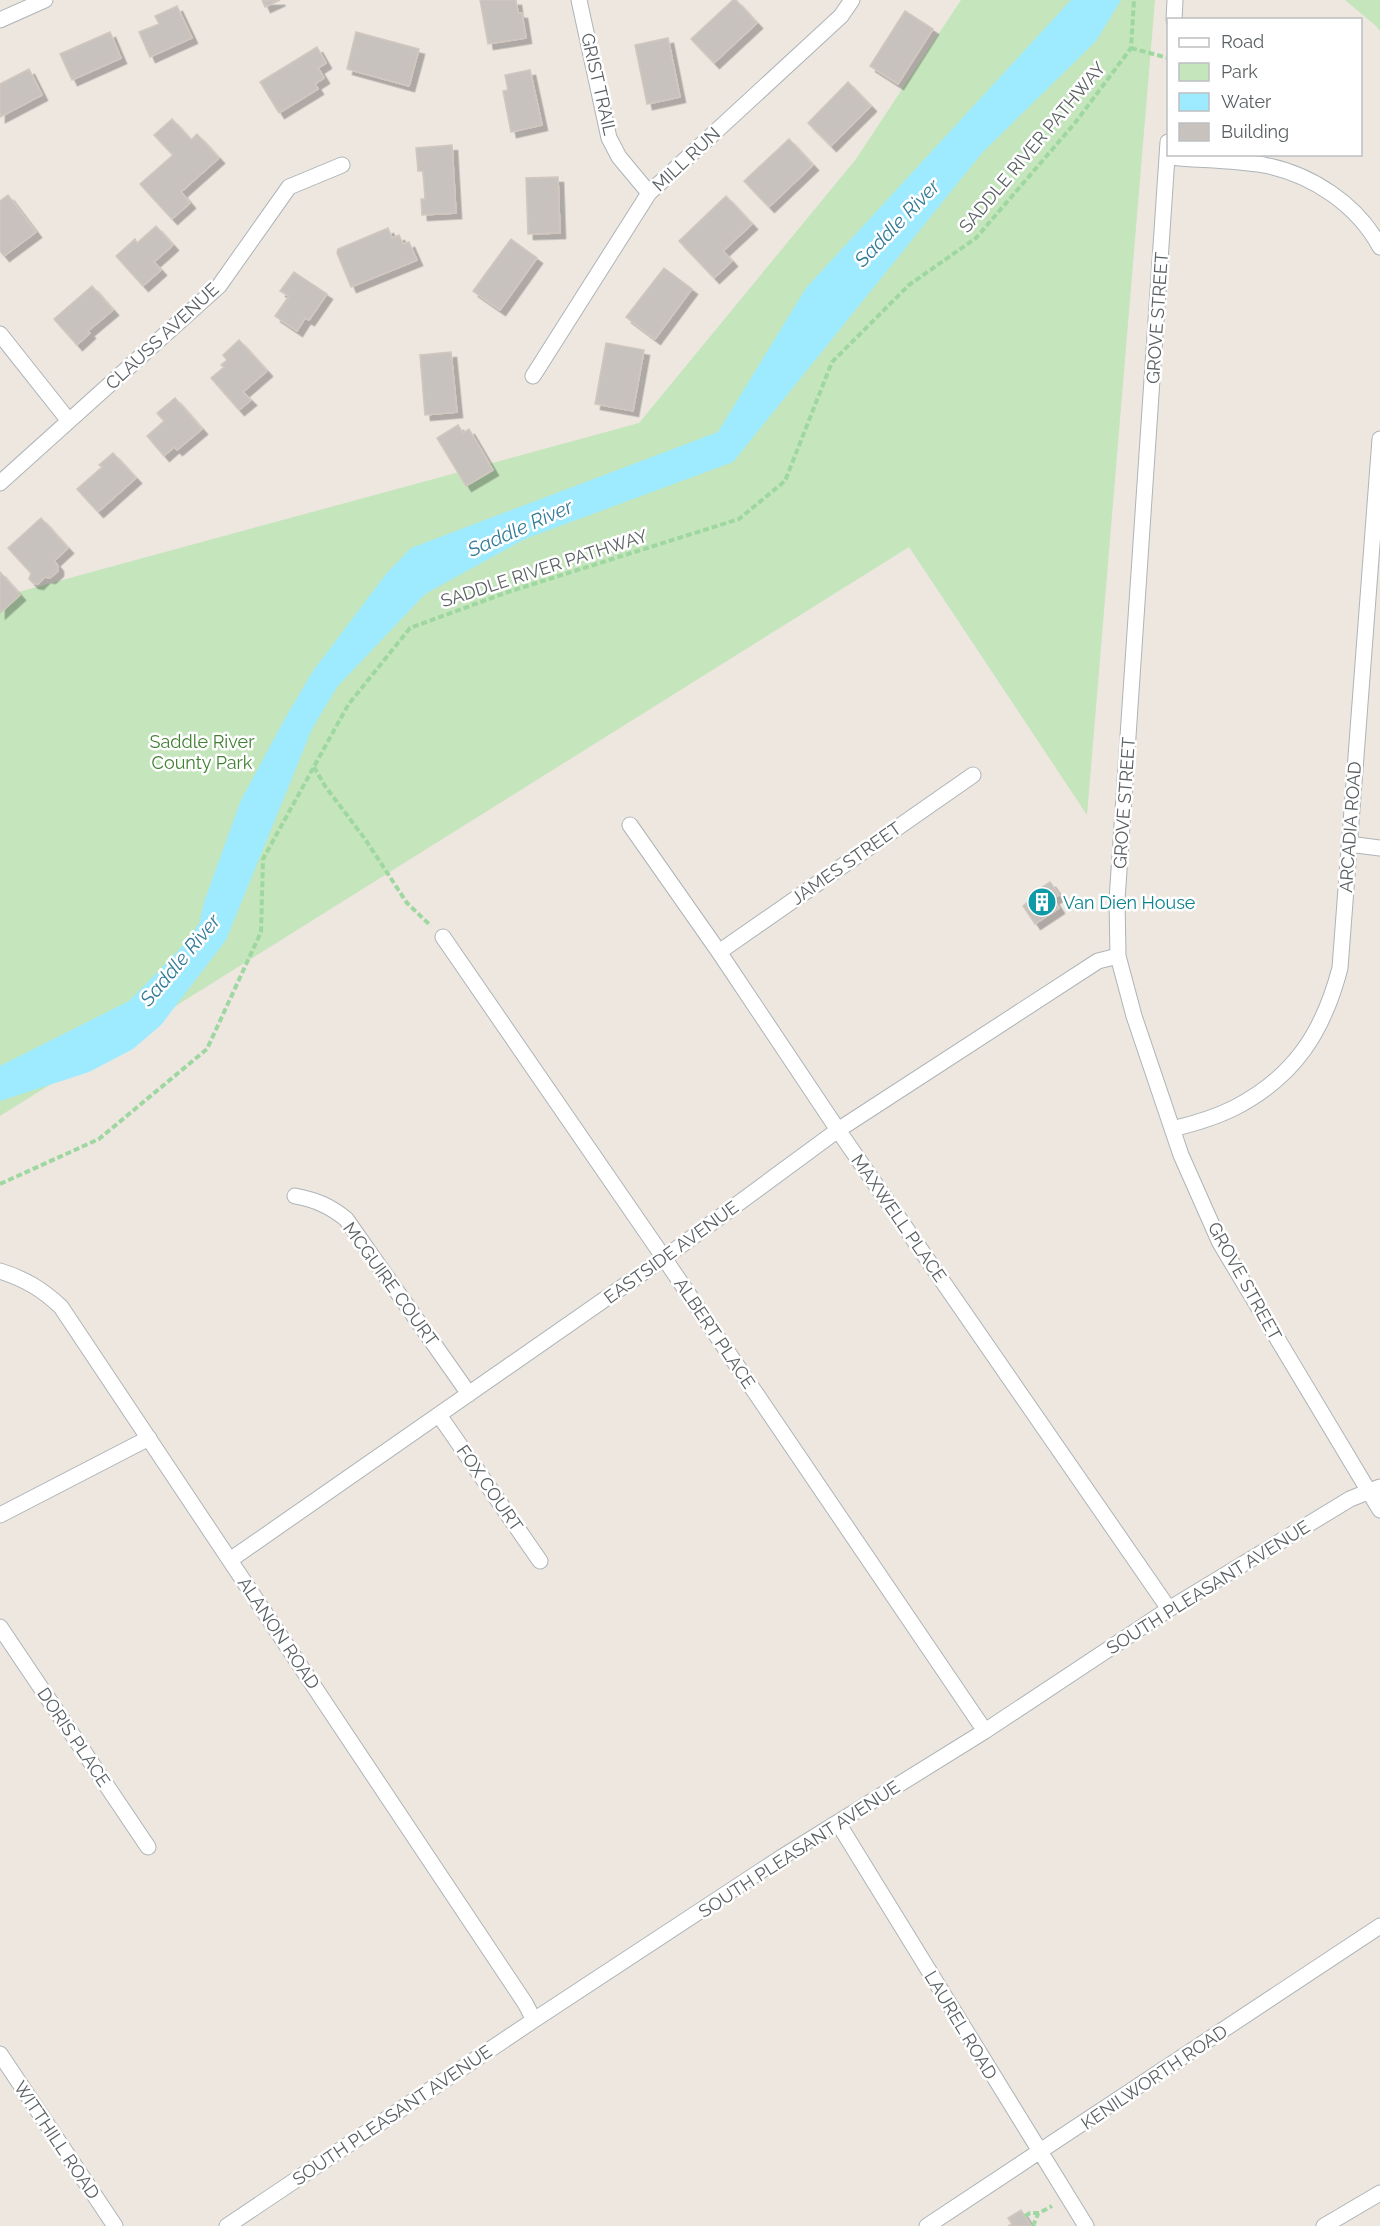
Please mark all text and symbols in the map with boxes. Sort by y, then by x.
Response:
legend [1167,18,1362,156]
street label: GRIST TRAIL [577,31,621,138]
text: Road [1221,31,1264,52]
street label: SADDLE RIVER PATHWAY [954,57,1110,237]
text: Park [1221,61,1258,82]
text: Water [1221,91,1272,112]
text: Building [1221,121,1289,142]
street label: MILL RUN [648,122,724,196]
water label: Saddle River [849,173,945,272]
street label: GROVE STREET [1142,251,1172,385]
street label: CLAUSS AVENUE [101,278,223,394]
water label: Saddle River [463,494,577,562]
street label: SADDLE RIVER PATHWAY [438,525,650,611]
park label: Saddle River County Park [150,731,255,773]
street label: GROVE STREET [1109,736,1139,870]
street label: ARCADIA ROAD [1335,760,1365,893]
street label: JAMES STREET [787,817,905,909]
building icon: Van Dien House [1026,886,1058,918]
place label: Van Dien House [1063,892,1196,913]
water label: Saddle River [134,908,226,1012]
street label: MAXWELL PLACE [847,1150,951,1286]
street label: EASTSIDE AVENUE [600,1196,742,1308]
street label: MCGUIRE COURT [339,1218,443,1350]
street label: GROVE STREET [1204,1218,1286,1344]
street label: ALBERT PLACE [670,1274,760,1392]
street label: FOX COURT [452,1441,528,1535]
street label: SOUTH PLEASANT AVENUE [1103,1516,1313,1658]
street label: ALANON ROAD [234,1573,324,1693]
street label: DORIS PLACE [33,1684,115,1790]
street label: SOUTH PLEASANT AVENUE [695,1776,903,1922]
street label: LAUREL ROAD [920,1967,1002,2083]
street label: KENILWORTH ROAD [1077,2020,1231,2134]
street label: SOUTH PLEASANT AVENUE [289,2040,496,2190]
street label: WITTHILL ROAD [10,2077,104,2203]

